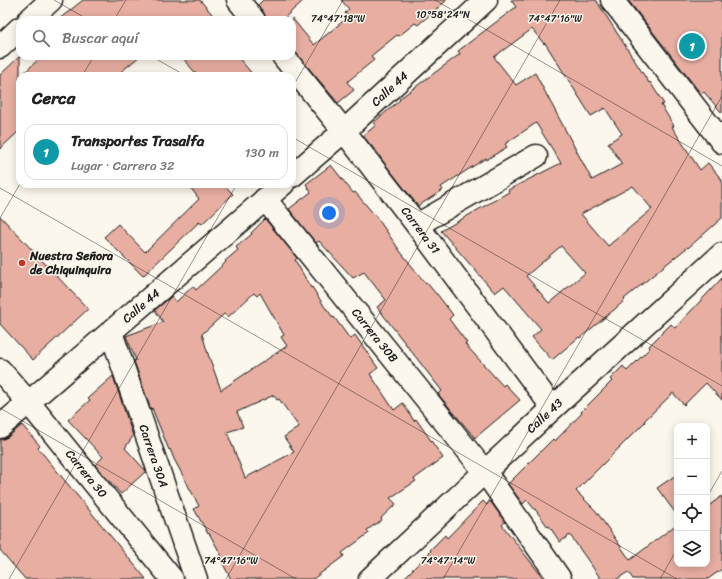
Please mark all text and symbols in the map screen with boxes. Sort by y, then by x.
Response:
text: 10°58'24"N [416,6,470,24]
text: 74°47'18"W [311,10,365,28]
text: 74°47'16"W [528,10,582,28]
search box [16,16,296,60]
text: Buscar aquí [62,25,139,51]
icon: search [30,27,52,49]
pin: 1 [679,31,705,61]
street label: Calle 44 [366,65,414,112]
text: Cerca [32,83,75,113]
text: Transportes Trasalfa [71,128,204,154]
text: 1 [43,141,49,164]
text: 130 m [245,141,279,164]
text: Lugar · Carrera 32 [71,154,175,177]
street label: Carrera 31 [395,201,446,259]
your location [319,203,339,223]
place label: Nuestra Señora de Chiquinquira [29,245,114,281]
marker: Nuestra Señora de Chiquinquira [17,258,27,268]
street label: Calle 44 [117,283,166,329]
street label: Carrera 30B [346,303,404,368]
street label: Calle 43 [521,393,568,439]
street label: Carrera 30A [133,421,175,491]
map controls [674,423,710,567]
button: + [674,423,710,459]
street label: Carrera 30 [60,444,113,503]
button: − [674,459,710,495]
button: locate [674,495,710,531]
button: layers [674,531,710,567]
text: 74°47'16"W [204,552,258,570]
text: 74°47'14"W [421,552,475,570]

